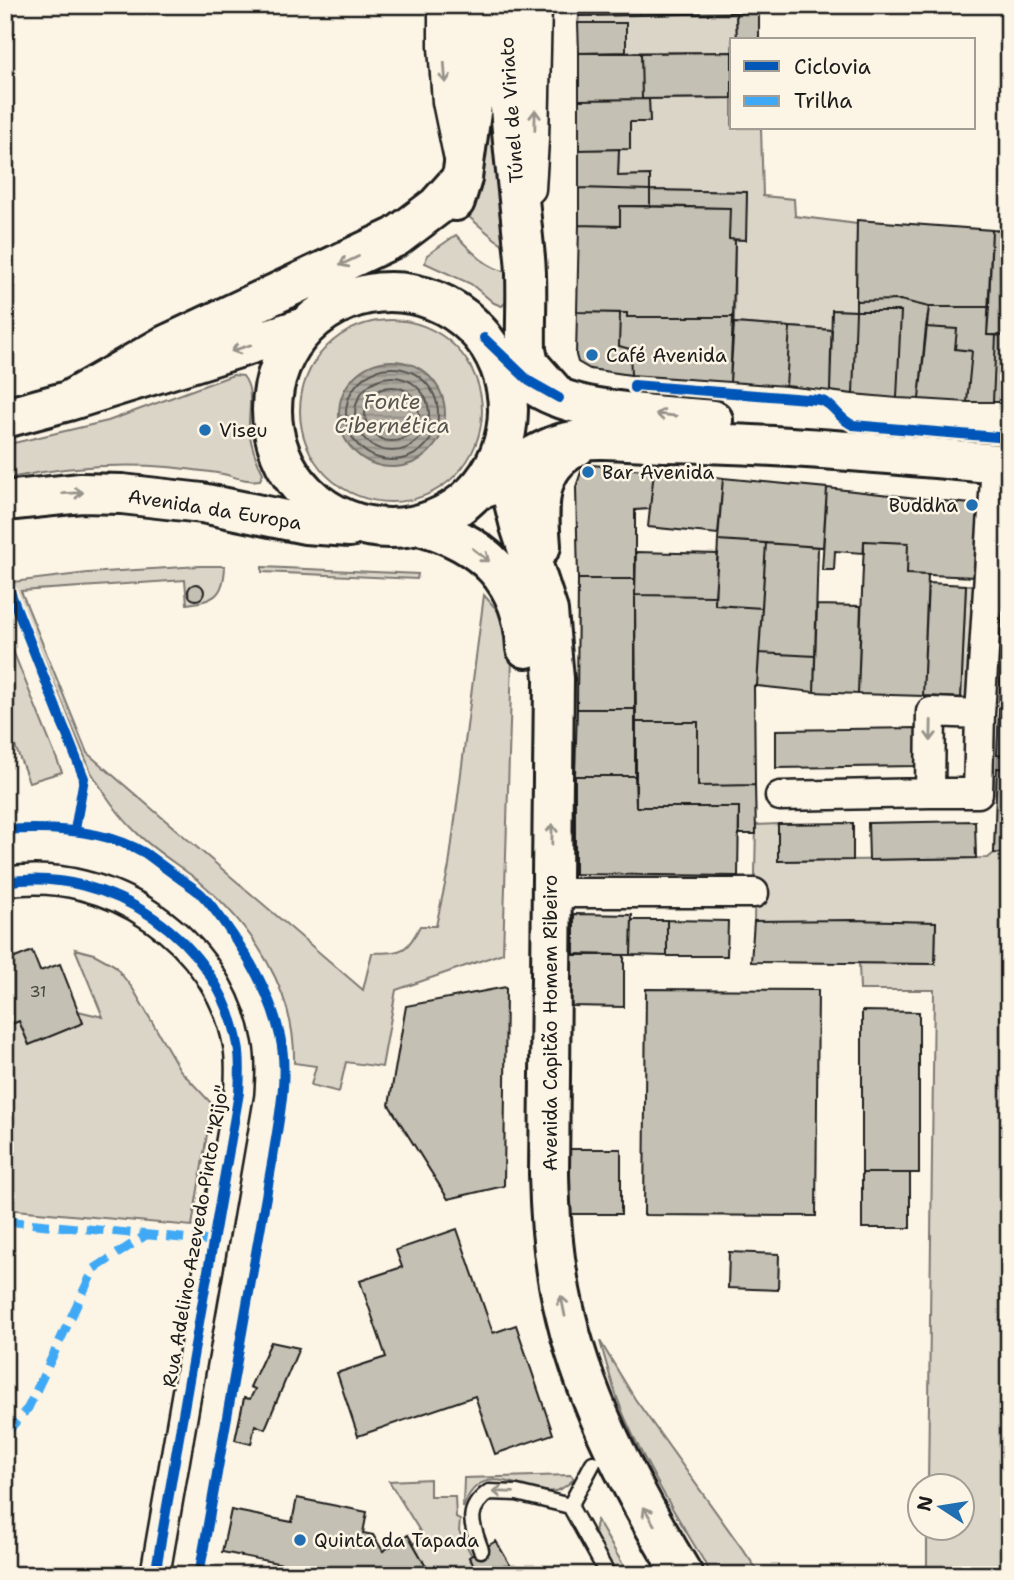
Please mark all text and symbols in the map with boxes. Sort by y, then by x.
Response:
street label: Túnel de Viriato [494,36,529,184]
legend [730,38,976,130]
text: Ciclovia [794,53,871,81]
one-way arrow [439,62,452,84]
text: Trilha [794,87,852,115]
one-way arrow [528,109,541,132]
one-way arrow [339,254,360,268]
one-way arrow [230,342,252,355]
place label: Café Avenida [606,343,727,368]
marker: Café Avenida [584,347,600,363]
water label: Fonte Cibernética [334,388,450,440]
one-way arrow [656,409,678,422]
place label: Viseu [219,418,267,443]
marker: Viseu [197,422,213,438]
place label: Bar Avenida [602,460,715,485]
marker: Bar Avenida [580,464,596,480]
street label: Avenida da Europa [126,483,304,536]
one-way arrow [61,487,84,500]
place label: Buddha [889,493,958,518]
marker: Buddha [964,497,980,513]
one-way arrow [471,547,490,562]
one-way arrow [924,720,938,743]
one-way arrow [545,823,559,846]
street label: Avenida Capitão Homem Ribeiro [538,875,563,1171]
house number: 31 [29,981,47,1002]
street label: Rua Adelino Azevedo Pinto "Rijo" [157,1083,234,1389]
one-way arrow [556,1295,570,1318]
north arrow [906,1472,976,1542]
one-way arrow [492,1486,515,1499]
text: N [911,1494,939,1514]
one-way arrow [642,1506,656,1526]
place label: Quinta da Tapada [314,1528,479,1553]
marker: Quinta da Tapada [292,1532,308,1548]

